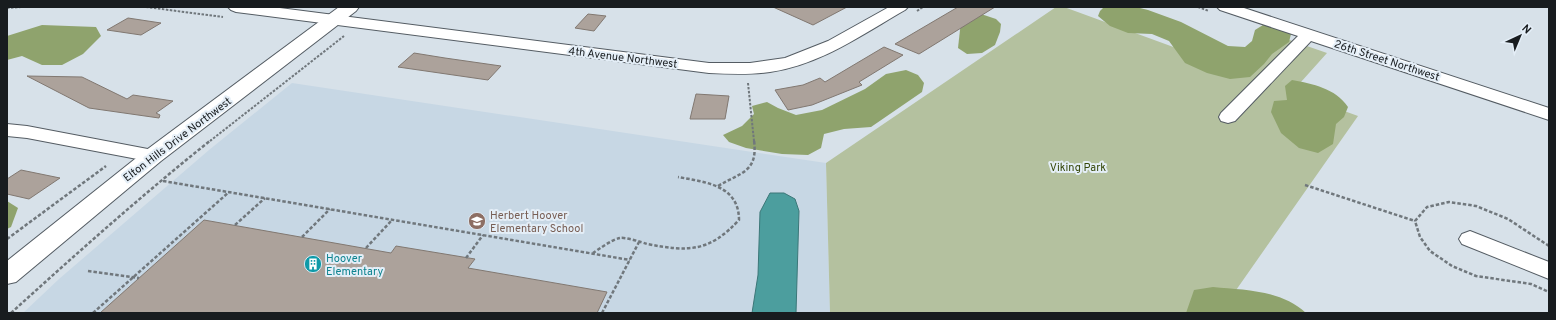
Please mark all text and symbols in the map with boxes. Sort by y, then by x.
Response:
north arrow [1500,16,1540,56]
text: N [1519,22,1534,37]
street label: 26th Street Northwest [1332,37,1441,85]
street label: 4th Avenue Northwest [568,44,678,72]
street label: Elton Hills Drive Northwest [121,94,235,185]
park label: Viking Park [1050,161,1106,175]
place label: Herbert Hoover Elementary School [490,209,583,236]
school or university icon: Herbert Hoover Elementary School [467,211,487,231]
place label: Hoover Elementary [326,252,383,279]
building icon: Hoover Elementary [303,254,323,274]

